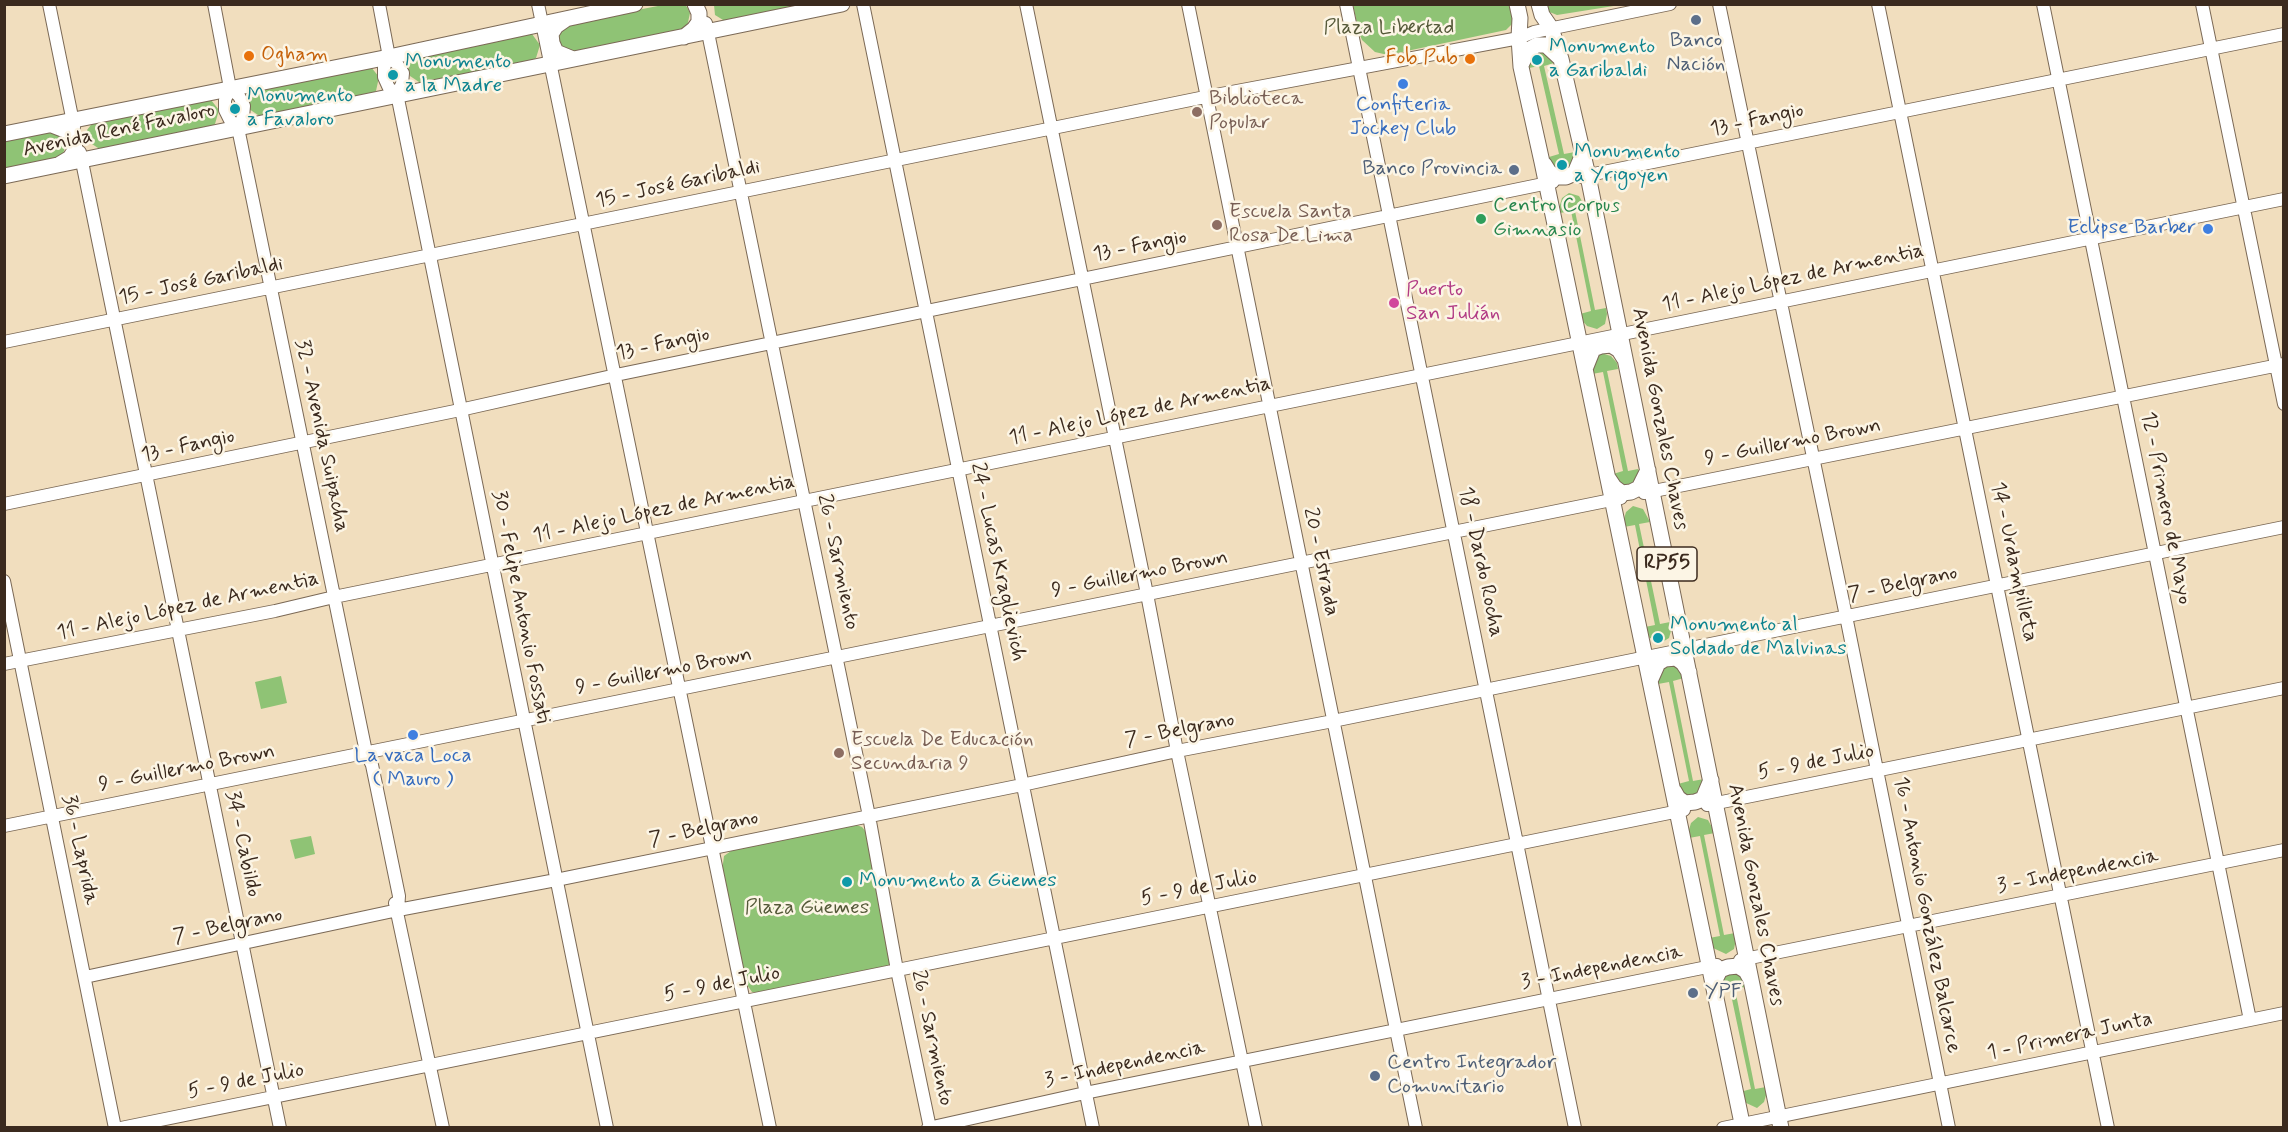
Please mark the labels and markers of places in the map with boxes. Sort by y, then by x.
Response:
marker: Banco Nación [1689,13,1703,27]
place label: Banco Nación [1667,29,1725,79]
place label: Monumento a Garibaldi [1549,35,1655,85]
place label: Ogham [261,43,328,69]
place label: Fob Pub [1385,46,1458,72]
marker: Ogham [242,49,256,63]
place label: Monumento a la Madre [405,50,511,100]
marker: Fob Pub [1463,52,1477,66]
marker: Monumento a Garibaldi [1530,53,1544,67]
marker: Monumento a la Madre [386,68,400,82]
marker: Confiteria Jockey Club [1396,77,1410,91]
place label: Monumento a Favaloro [247,84,353,134]
place label: Biblioteca Popular [1209,87,1303,137]
place label: Confiteria Jockey Club [1350,93,1456,143]
marker: Monumento a Favaloro [228,102,242,116]
marker: Biblioteca Popular [1190,105,1204,119]
place label: Monumento a Yrigoyen [1574,140,1680,190]
place label: Banco Provincia [1362,157,1502,183]
marker: Monumento a Yrigoyen [1555,158,1569,172]
marker: Banco Provincia [1507,163,1521,177]
place label: Centro Corpus Gimnasio [1493,194,1620,244]
place label: Escuela Santa Rosa De Lima [1229,200,1353,250]
marker: Centro Corpus Gimnasio [1474,212,1488,226]
place label: Eclipse Barber [2067,216,2196,242]
marker: Escuela Santa Rosa De Lima [1210,218,1224,232]
marker: Eclipse Barber [2201,222,2215,236]
place label: Puerto San Julián [1406,278,1500,328]
marker: Puerto San Julián [1387,296,1401,310]
place label: Monumento al Soldado de Malvinas [1670,613,1847,663]
marker: Monumento al Soldado de Malvinas [1651,631,1665,645]
marker: La vaca Loca ( Mauro ) [406,728,420,742]
place label: Escuela De Educación Secundaria 9 [851,728,1033,778]
place label: La vaca Loca ( Mauro ) [354,744,472,794]
marker: Escuela De Educación Secundaria 9 [832,746,846,760]
place label: Monumento a Güemes [859,869,1057,895]
marker: Monumento a Güemes [840,875,854,889]
place label: YPF [1705,980,1742,1006]
marker: YPF [1686,986,1700,1000]
place label: Centro Integrador Comunitario [1387,1051,1556,1101]
marker: Centro Integrador Comunitario [1368,1069,1382,1083]

